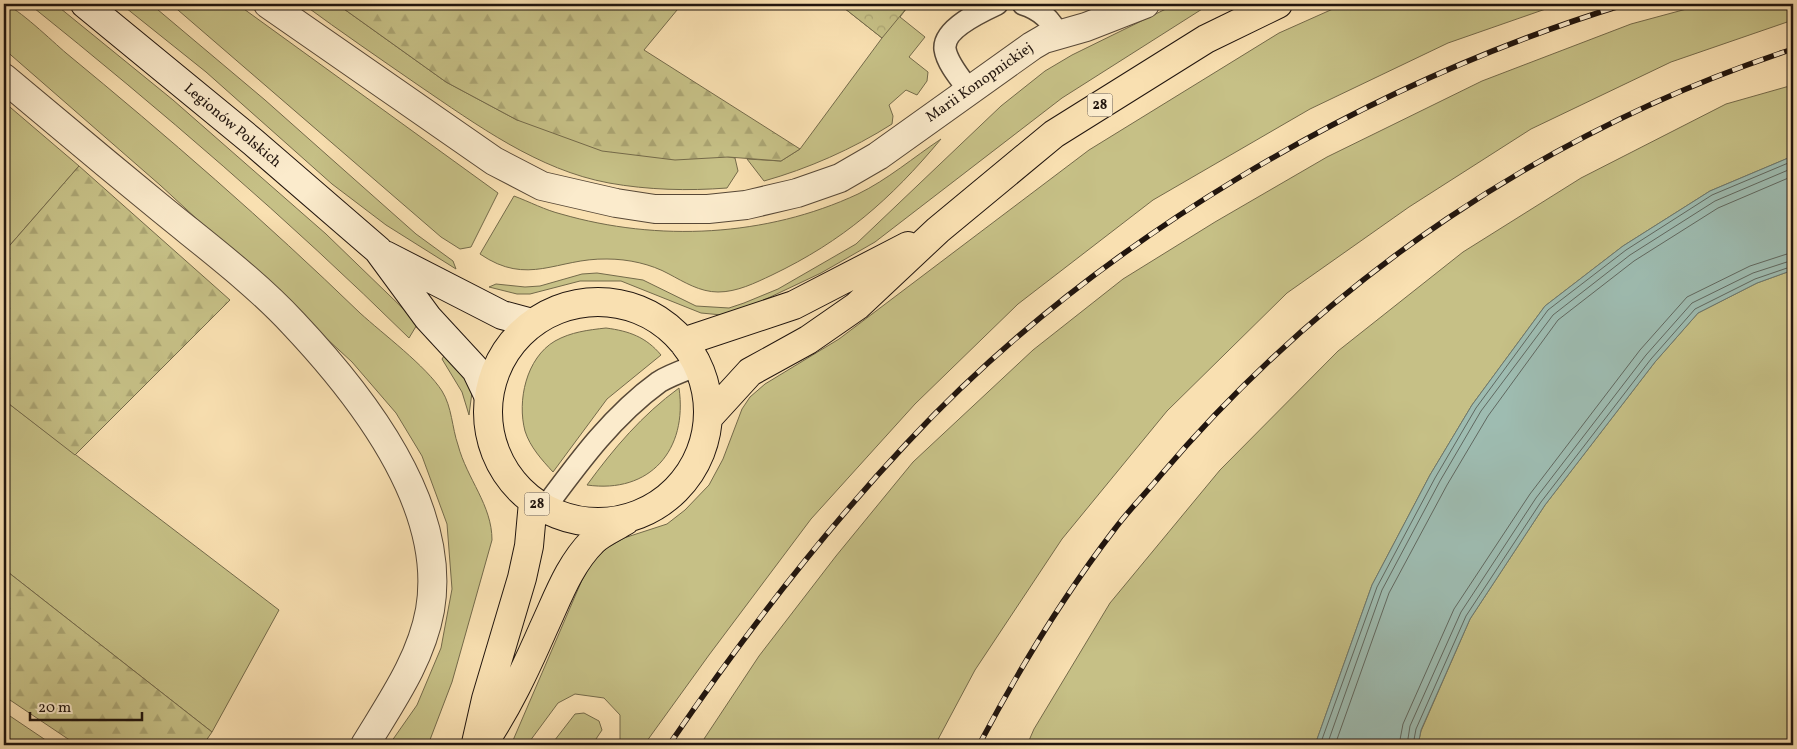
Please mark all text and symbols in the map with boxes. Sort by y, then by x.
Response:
street label: Marii Konopnickiej [922,38,1038,128]
street label: Legionów Polskich [179,79,285,173]
road number: 28 [1088,94,1112,116]
road number: 28 [524,492,550,516]
scale bar [30,689,142,721]
text: 20 m [38,698,71,719]

